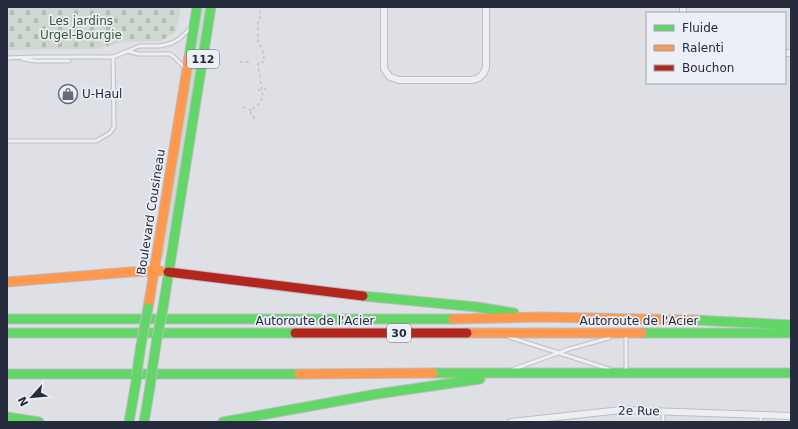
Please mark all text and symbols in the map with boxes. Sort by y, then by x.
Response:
legend [646,12,786,84]
park label: Les jardins Urgel-Bourgie [40,14,122,42]
text: Fluide [682,21,718,35]
text: Ralenti [682,41,724,55]
road number: 112 [187,50,219,68]
text: Bouchon [682,61,734,75]
shop icon: U-Haul [57,83,79,105]
place label: U-Haul [82,87,122,101]
street label: Boulevard Cousineau [134,148,168,276]
street label: Autoroute de l'Acier [255,314,375,328]
street label: Autoroute de l'Acier [579,314,699,328]
road number: 30 [387,324,411,342]
north arrow [12,377,52,417]
text: N [16,394,31,408]
street label: 2e Rue [618,404,660,418]

